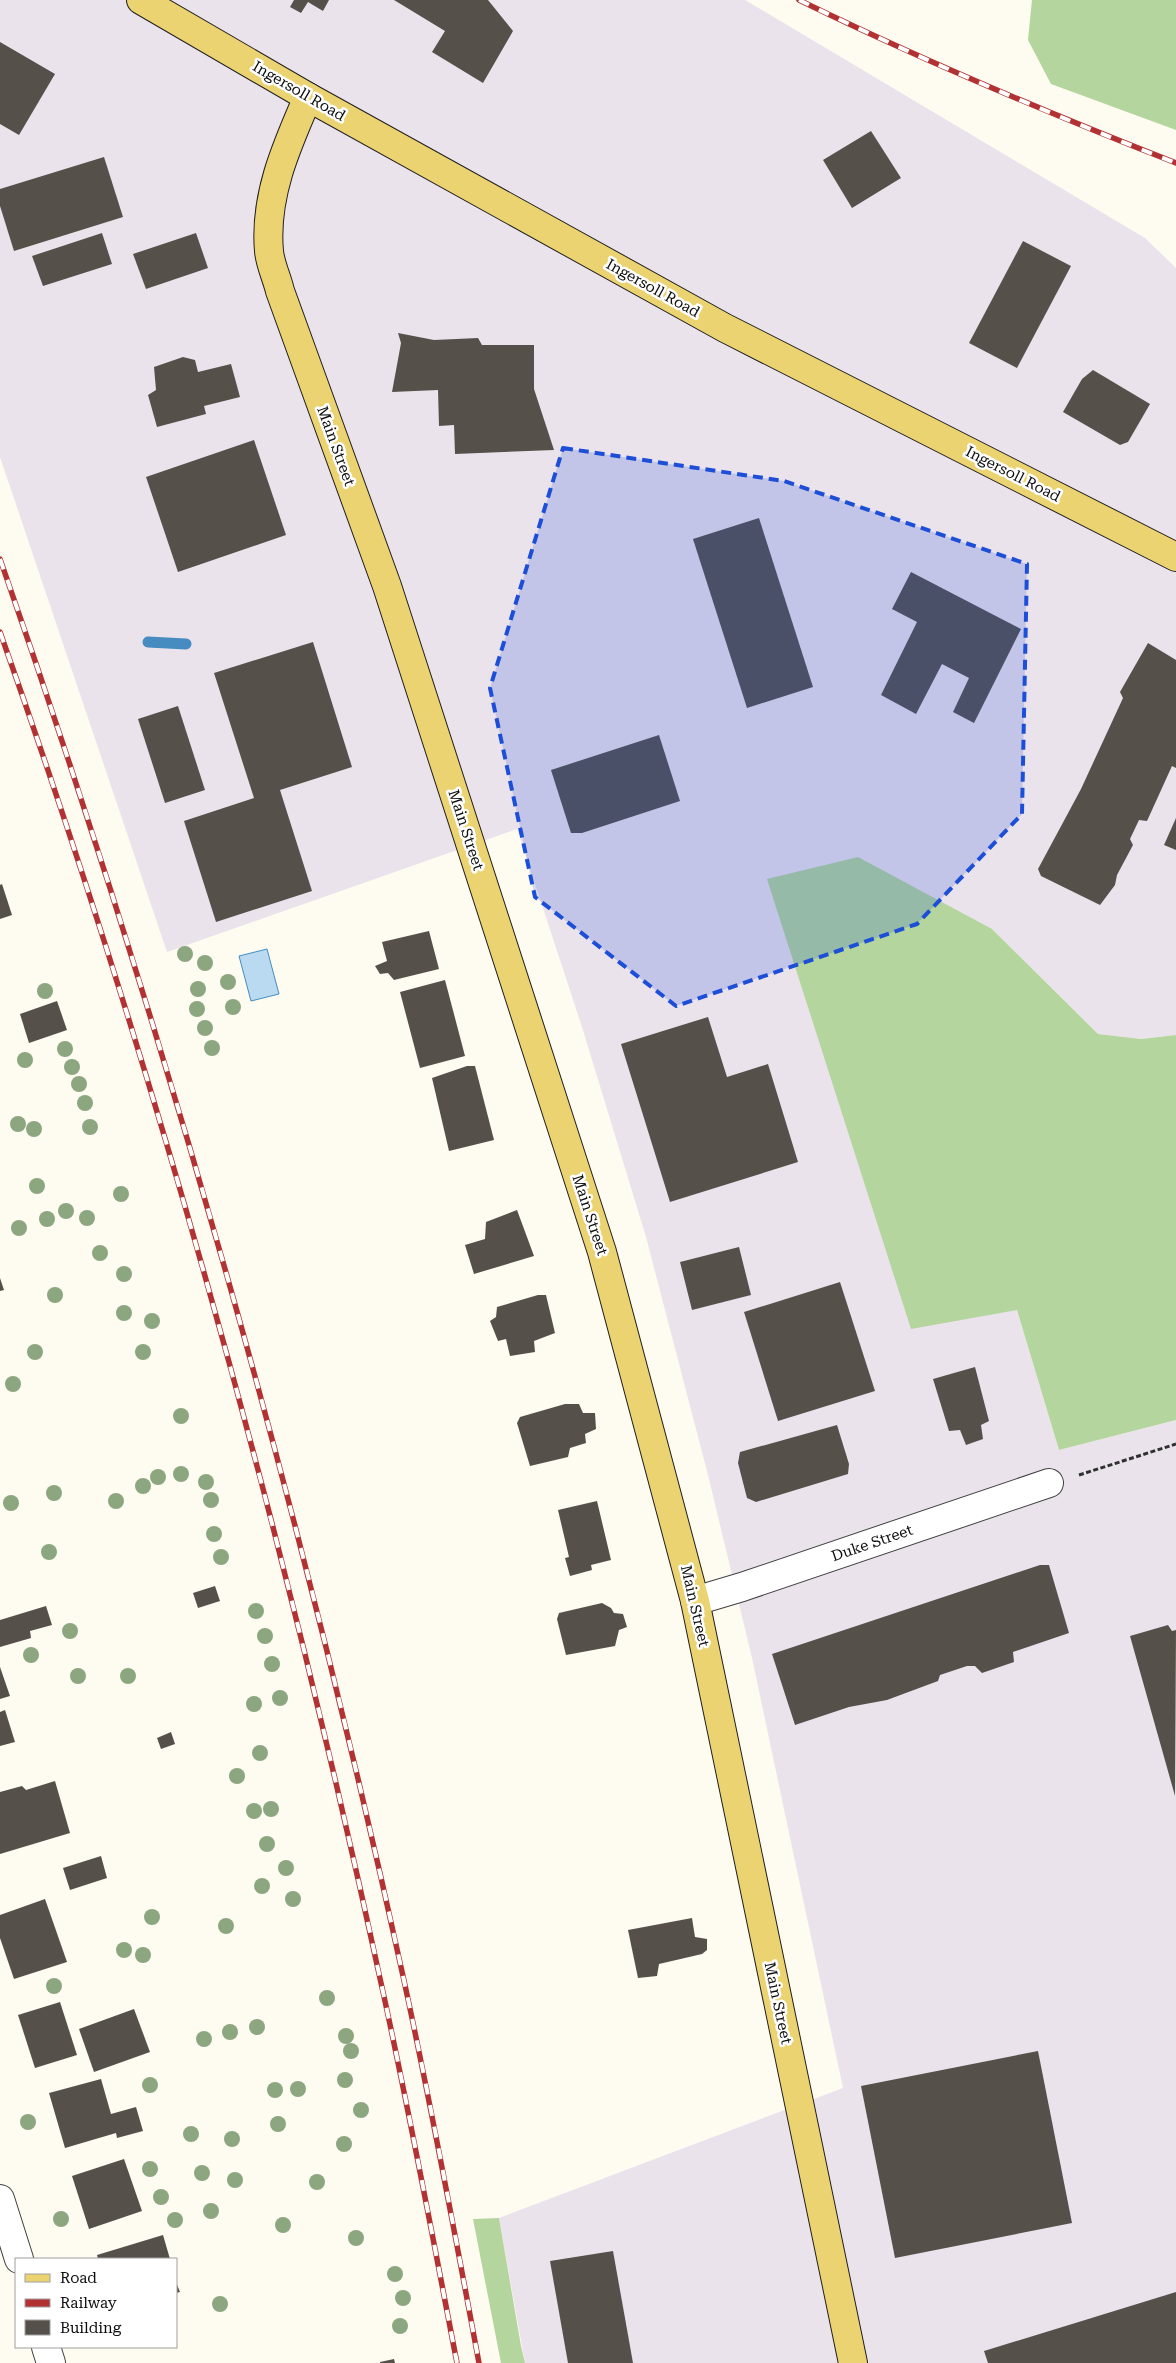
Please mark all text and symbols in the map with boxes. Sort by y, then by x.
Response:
street label: Ingersoll Road [249,57,349,125]
street label: Ingersoll Road [603,255,703,321]
street label: Main Street [313,404,359,489]
street label: Ingersoll Road [963,442,1064,506]
street label: Main Street [445,787,488,873]
street label: Main Street [569,1172,612,1258]
street label: Duke Street [829,1521,916,1565]
street label: Main Street [677,1563,713,1649]
street label: Main Street [761,1960,796,2046]
legend [15,2258,178,2348]
text: Road [60,2269,97,2287]
text: Railway [60,2294,117,2312]
text: Building [60,2319,122,2337]

